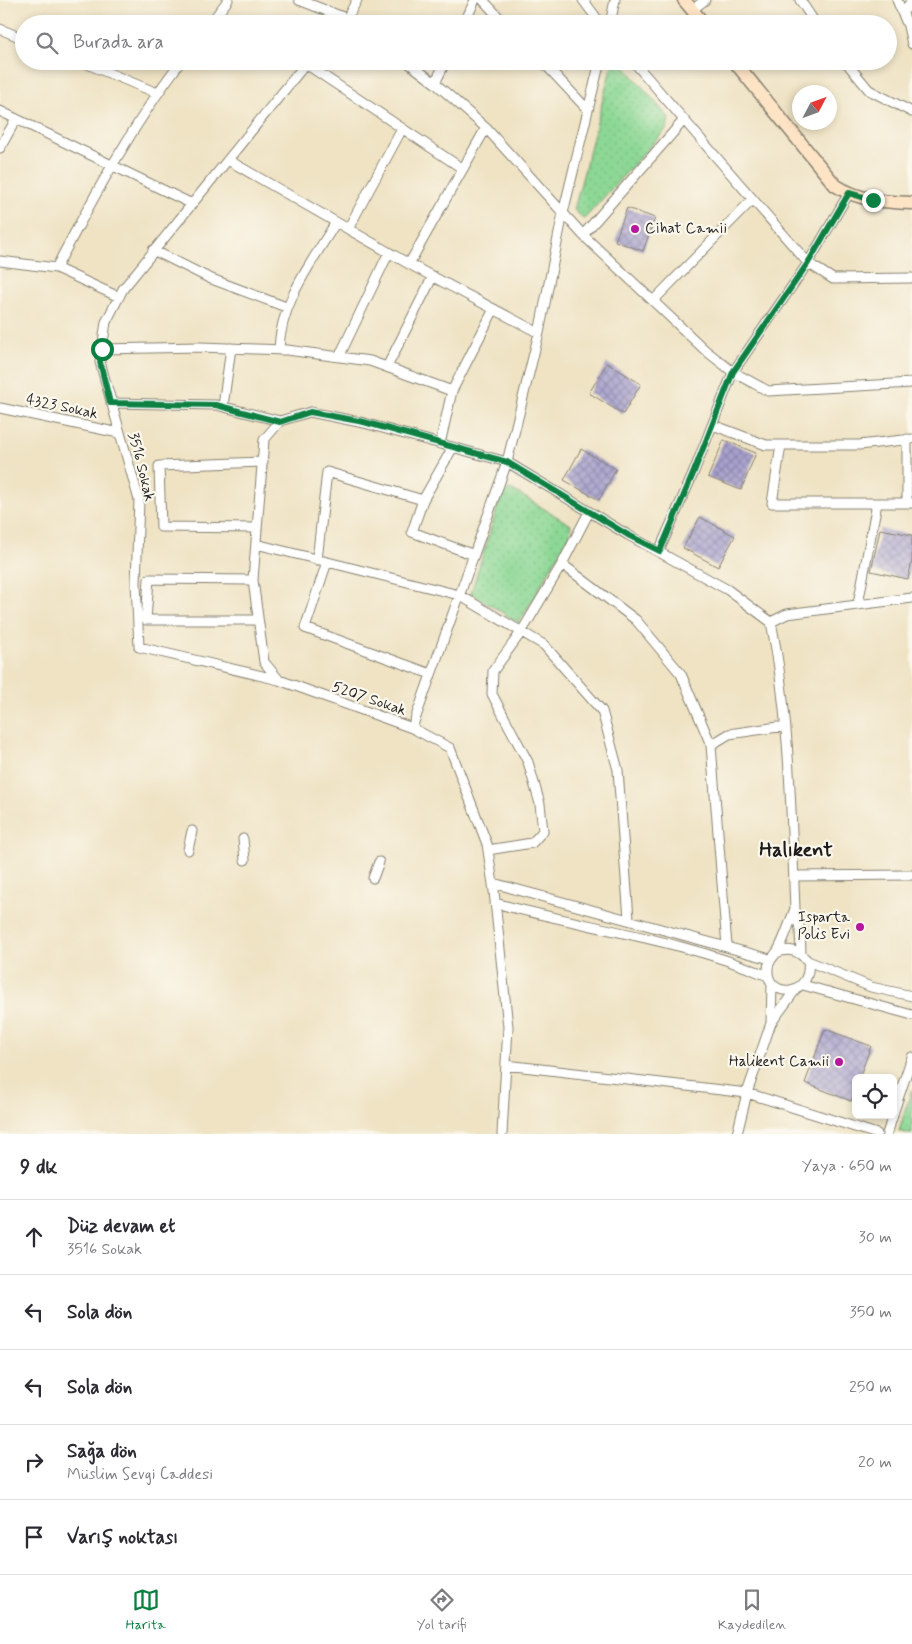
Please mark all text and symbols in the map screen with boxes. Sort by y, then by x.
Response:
search box [15,15,897,70]
icon: search [33,29,61,57]
text: Burada ara [73,30,164,55]
north arrow [792,85,837,130]
route end [862,189,885,212]
place label: Cihat Camii [645,219,727,239]
marker: Cihat Camii [629,223,641,235]
route start [91,338,114,361]
street label: 4323 Sokak [24,390,100,424]
street label: 3516 Sokak [123,430,159,504]
street label: 5207 Sokak [329,677,409,721]
district label: Halıkent [759,837,833,864]
place label: Isparta Polis Evi [797,908,851,945]
marker: Isparta Polis Evi [854,921,866,933]
place label: Halikent Camii [729,1052,829,1072]
marker: Halikent Camii [833,1056,845,1068]
map controls [852,1074,897,1119]
button: locate [852,1074,897,1119]
text: 9 dk [20,1153,57,1181]
text: Yaya · 650 m [802,1156,892,1177]
text: Düz devam et [67,1214,175,1239]
icon: ahead [20,1223,48,1251]
text: 30 m [859,1227,892,1248]
text: 3516 Sokak [67,1239,142,1260]
icon: left [20,1298,48,1326]
text: Sola dön [67,1300,132,1325]
text: 350 m [850,1302,892,1323]
icon: left [20,1373,48,1401]
text: Sola dön [67,1375,132,1400]
text: 250 m [849,1377,892,1398]
text: Sağa dön [67,1439,137,1464]
icon: right [20,1448,48,1476]
text: 20 m [858,1452,892,1473]
text: Müslim Sevgi Caddesi [67,1464,213,1485]
icon: arrive [20,1523,48,1551]
text: Varış noktası [67,1525,178,1550]
tab: Harita [125,1586,166,1634]
tab: Yol tarifi [417,1586,467,1634]
tab: Kaydedilen [718,1586,786,1634]

